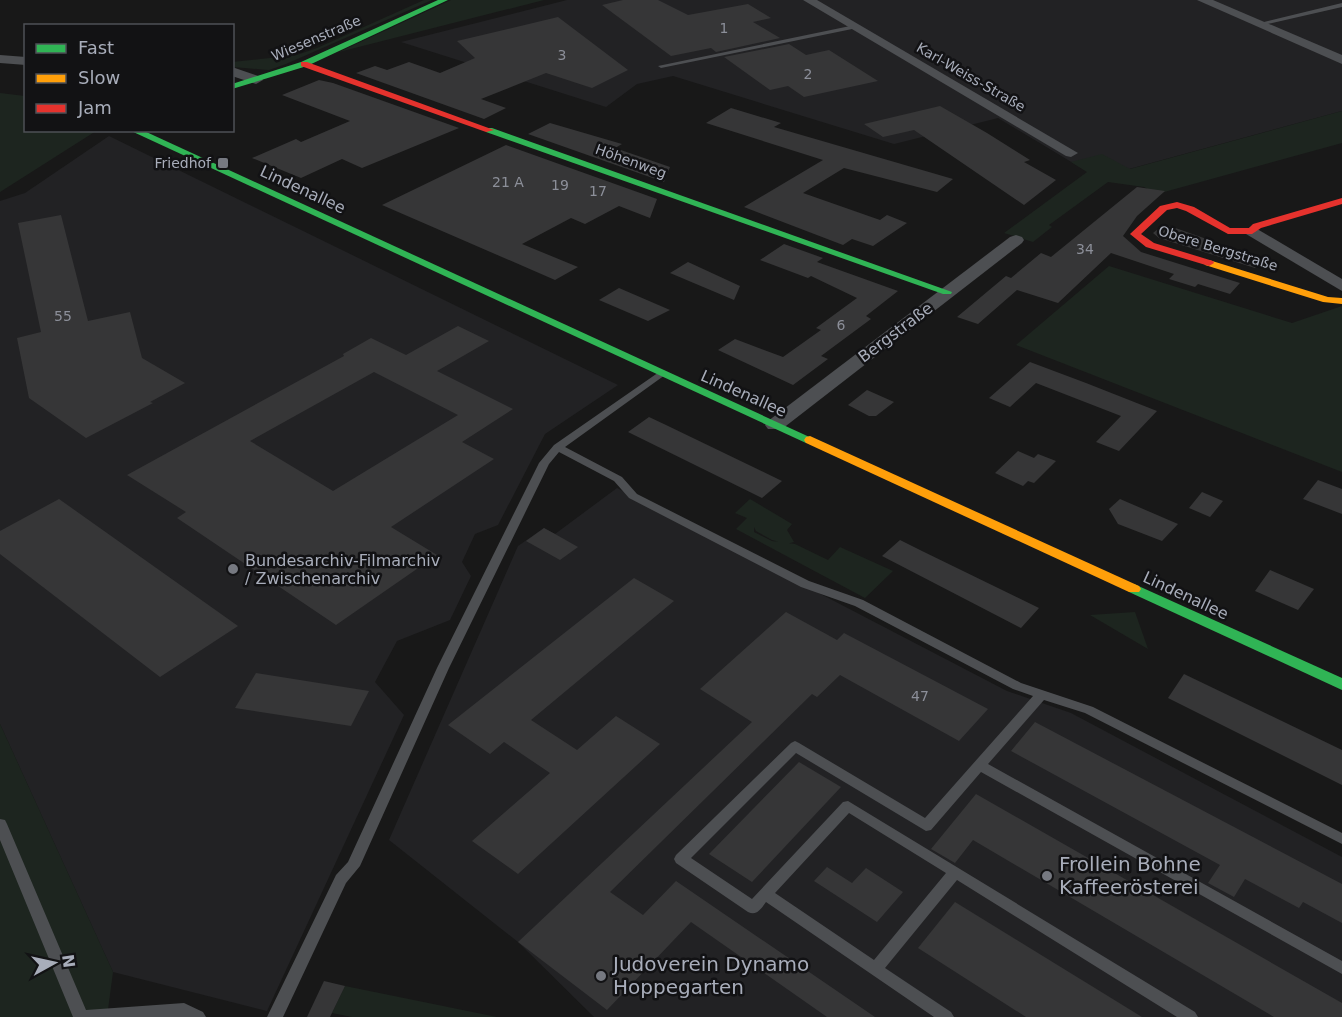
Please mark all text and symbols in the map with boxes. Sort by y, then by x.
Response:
street label: Wiesenstraße [269,12,363,64]
house number: 1 [720,20,728,36]
legend [24,24,234,132]
text: Fast [78,37,114,58]
street label: Karl-Weiss-Straße [914,39,1028,115]
house number: 3 [558,47,566,63]
house number: 2 [804,66,812,82]
text: Slow [78,67,120,88]
text: Jam [77,97,112,118]
street label: Höhenweg [593,141,669,181]
place label: Friedhof [154,155,212,171]
marker: Friedhof [216,156,230,170]
street label: Lindenallee [257,161,349,218]
house number: 21 A [492,174,524,190]
house number: 19 [551,177,569,193]
house number: 17 [589,183,607,199]
street label: Obere Bergstraße [1156,222,1280,274]
house number: 34 [1076,241,1094,257]
street label: Bergstraße [854,298,936,367]
house number: 55 [54,308,72,324]
house number: 6 [837,317,846,333]
street label: Lindenallee [698,366,790,421]
place label: Bundesarchiv-Filmarchiv / Zwischenarchiv [245,551,440,588]
marker: Bundesarchiv-Filmarchiv / Zwischenarchiv [226,562,240,576]
street label: Lindenallee [1140,567,1232,624]
house number: 47 [911,688,929,704]
place label: Frollein Bohne Kaffeerösterei [1059,852,1201,899]
marker: Frollein Bohne Kaffeerösterei [1040,869,1054,883]
north arrow [24,933,84,993]
place label: Judoverein Dynamo Hoppegarten [611,952,809,999]
text: N [58,953,79,969]
marker: Judoverein Dynamo Hoppegarten [594,969,608,983]

